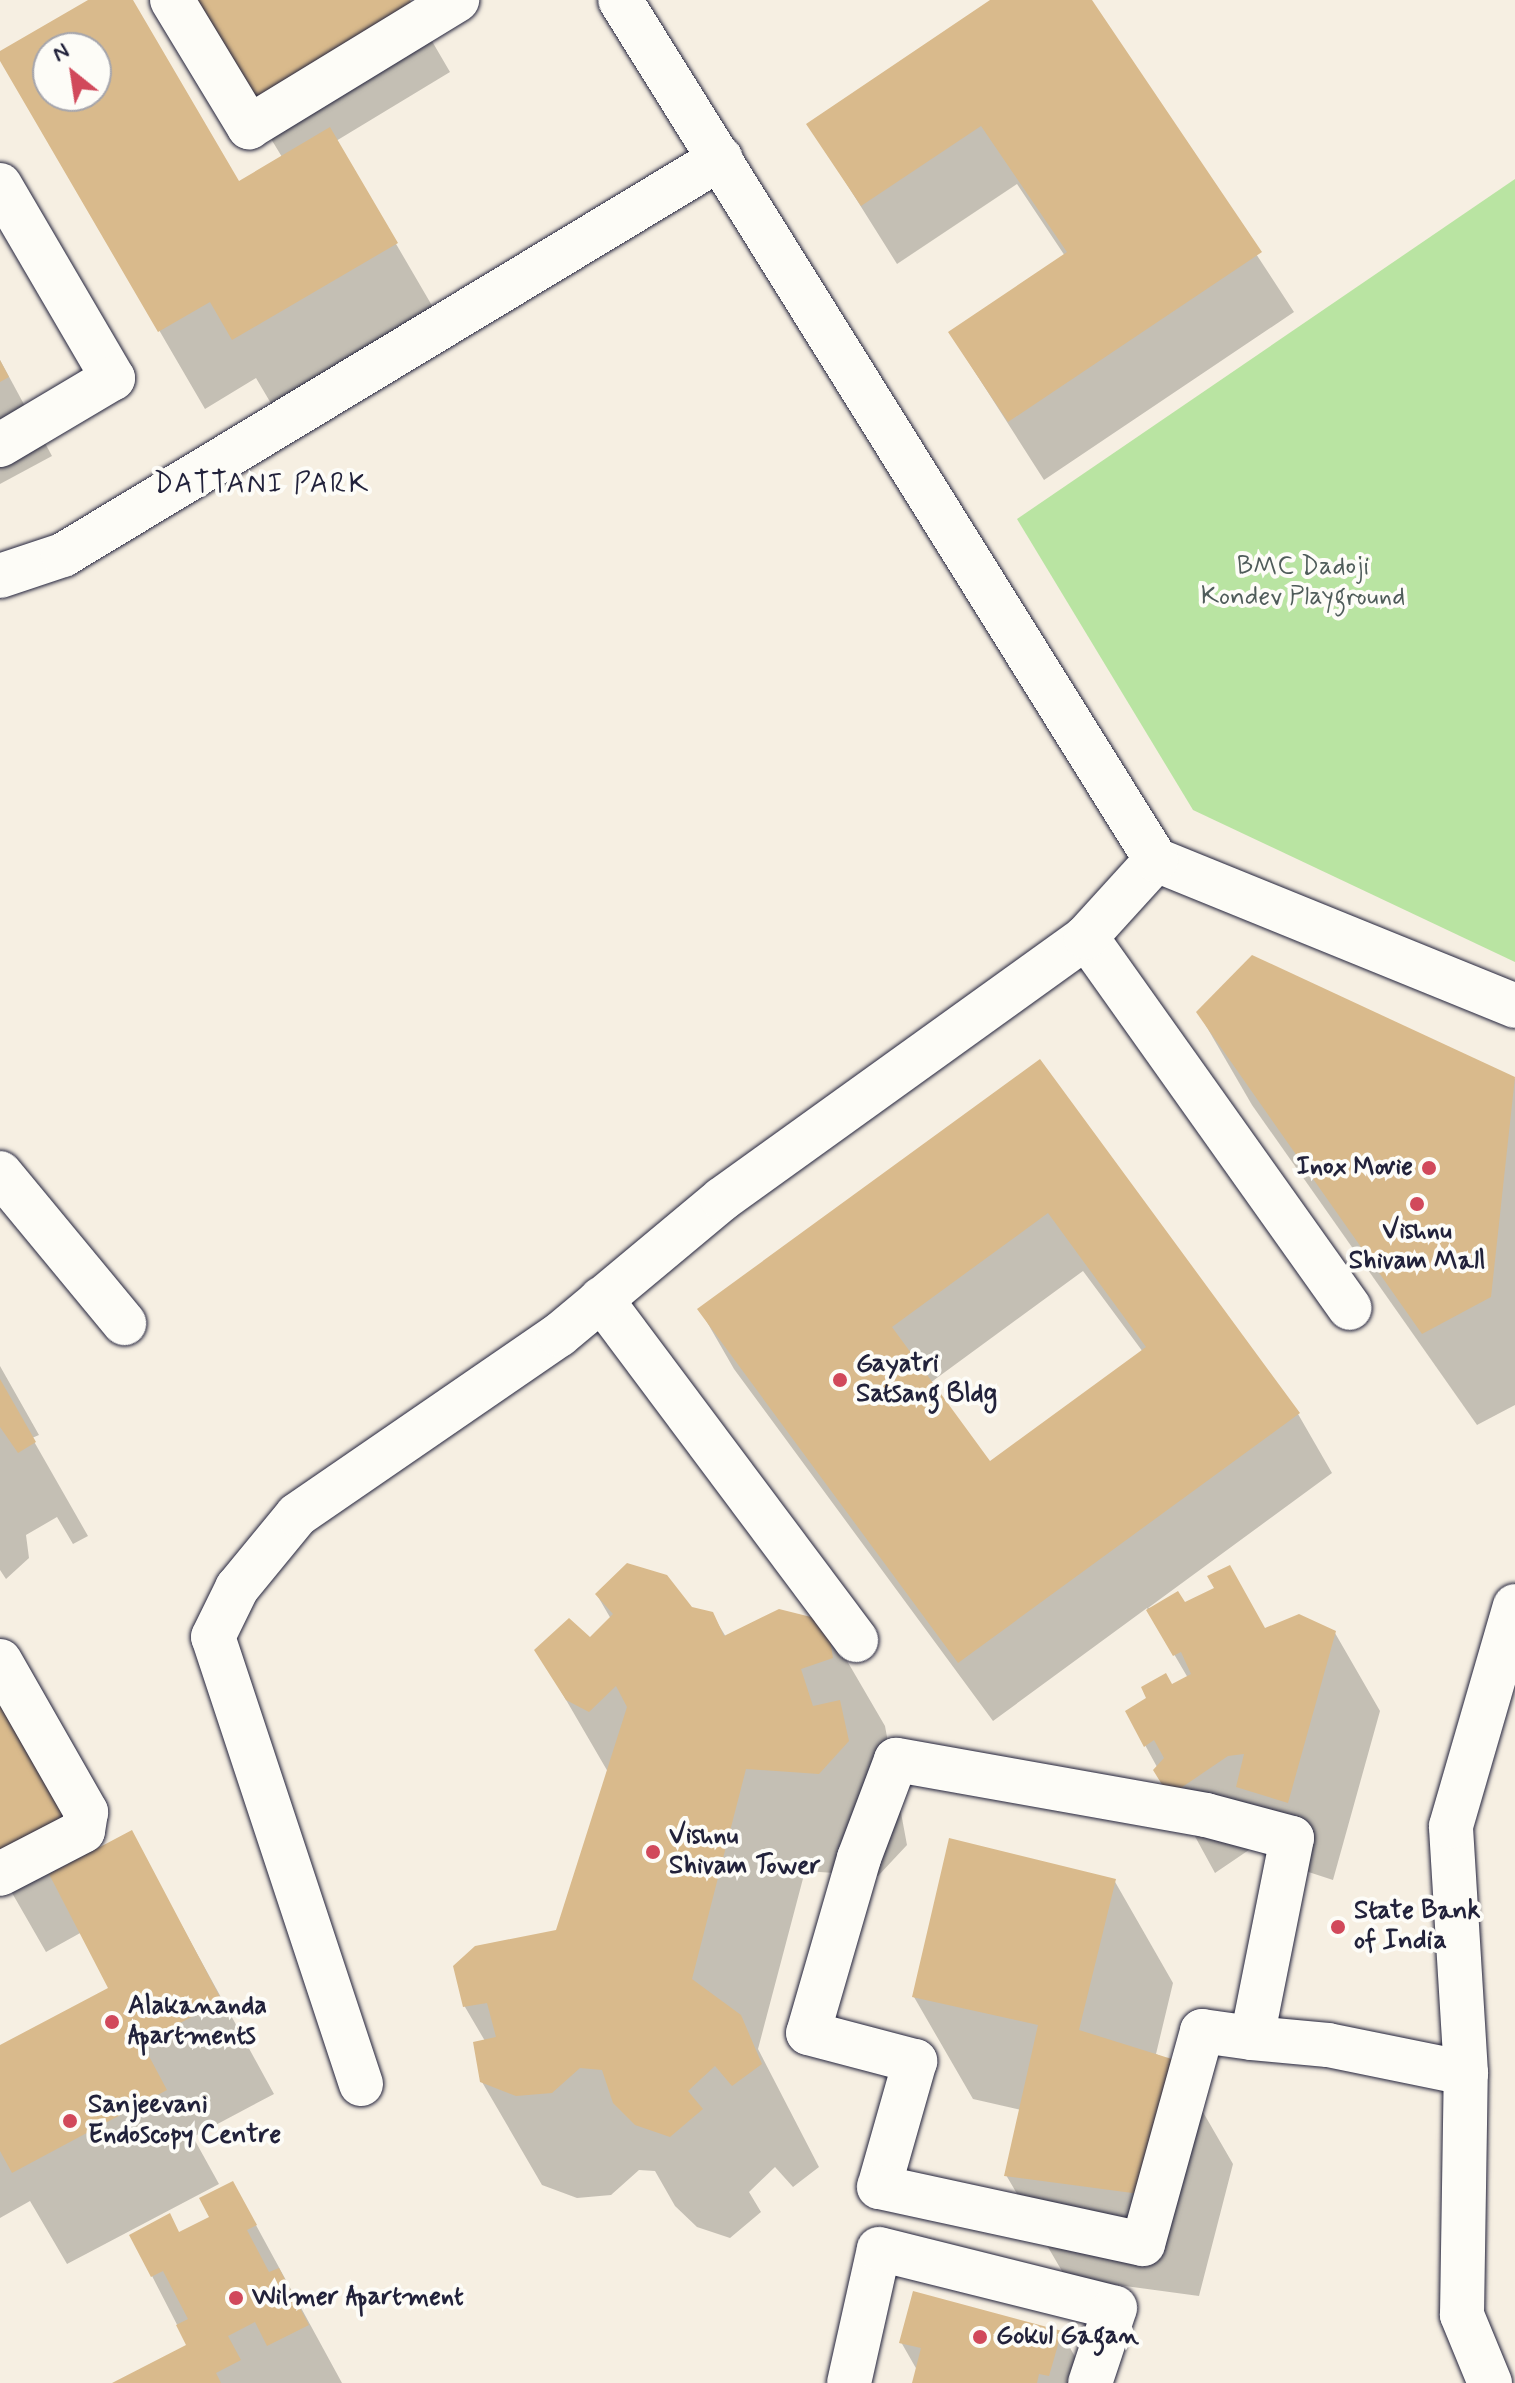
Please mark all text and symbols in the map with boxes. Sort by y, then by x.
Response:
north arrow [32,32,112,112]
text: N [48,37,74,69]
district label: DATTANI PARK [157,468,367,502]
park label: BMC Dadoji Kondev Playground [1200,552,1406,614]
place label: Inox Movie [1295,1152,1413,1184]
marker: Inox Movie [1420,1159,1438,1177]
marker: Vishnu Shivam Mall [1408,1195,1426,1213]
place label: Vishnu Shivam Mall [1351,1216,1483,1278]
place label: Gayatri Satsang Bldg [856,1349,995,1410]
marker: Gayatri Satsang Bldg [831,1371,849,1389]
place label: Vishnu Shivam Tower [669,1821,819,1882]
marker: Vishnu Shivam Tower [644,1843,662,1861]
place label: State Bank of India [1354,1896,1478,1958]
marker: State Bank of India [1329,1918,1347,1936]
place label: Alakananda Apartments [128,1991,267,2052]
marker: Alakananda Apartments [103,2013,121,2031]
place label: Sanjeevani Endoscopy Centre [88,2090,281,2152]
marker: Sanjeevani Endoscopy Centre [59,2110,81,2132]
place label: Wilmer Apartment [252,2282,464,2314]
marker: Wilmer Apartment [227,2289,245,2307]
place label: Gokul Gagan [996,2321,1135,2353]
marker: Gokul Gagan [971,2328,989,2346]

